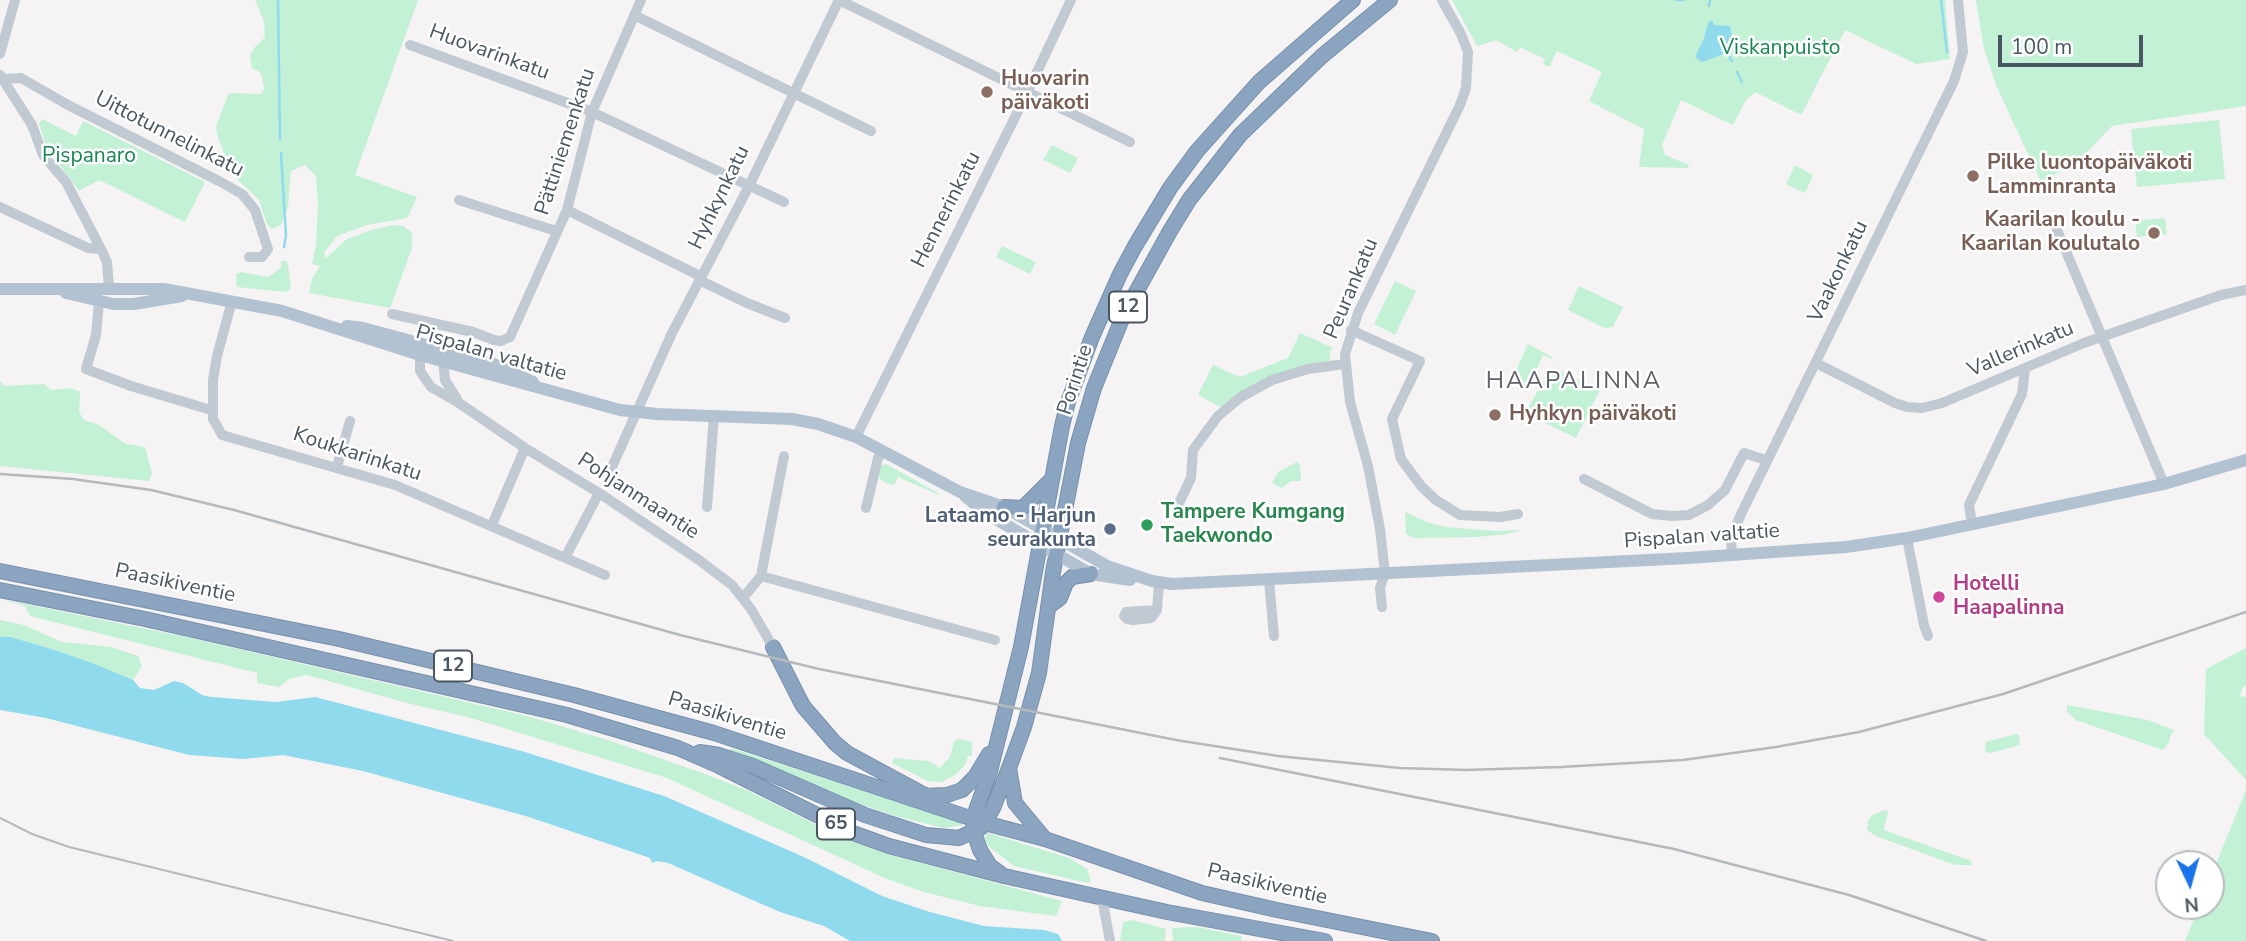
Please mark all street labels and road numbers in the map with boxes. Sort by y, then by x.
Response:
street label: Huovarinkatu [425,20,553,86]
street label: Pättiniemenkatu [530,65,602,219]
street label: Uittotunnelinkatu [90,87,248,183]
street label: Hyhkynkatu [684,142,756,254]
street label: Hennerinkatu [907,148,987,272]
street label: Vaakonkatu [1804,217,1874,327]
street label: Peurankatu [1320,235,1384,343]
road number: 12 [1109,292,1147,322]
street label: Vallerinkatu [1964,316,2078,384]
street label: Pispalan valtatie [413,320,569,388]
street label: Porintie [1053,342,1099,418]
street label: Koukkarinkatu [290,422,424,488]
street label: Pohjanmaantie [572,448,704,546]
street label: Pispalan valtatie [1623,519,1781,555]
street label: Paasikiventie [112,559,238,609]
road number: 12 [434,650,472,681]
street label: Paasikiventie [665,687,789,747]
road number: 65 [817,808,855,839]
street label: Paasikiventie [1204,859,1330,911]

